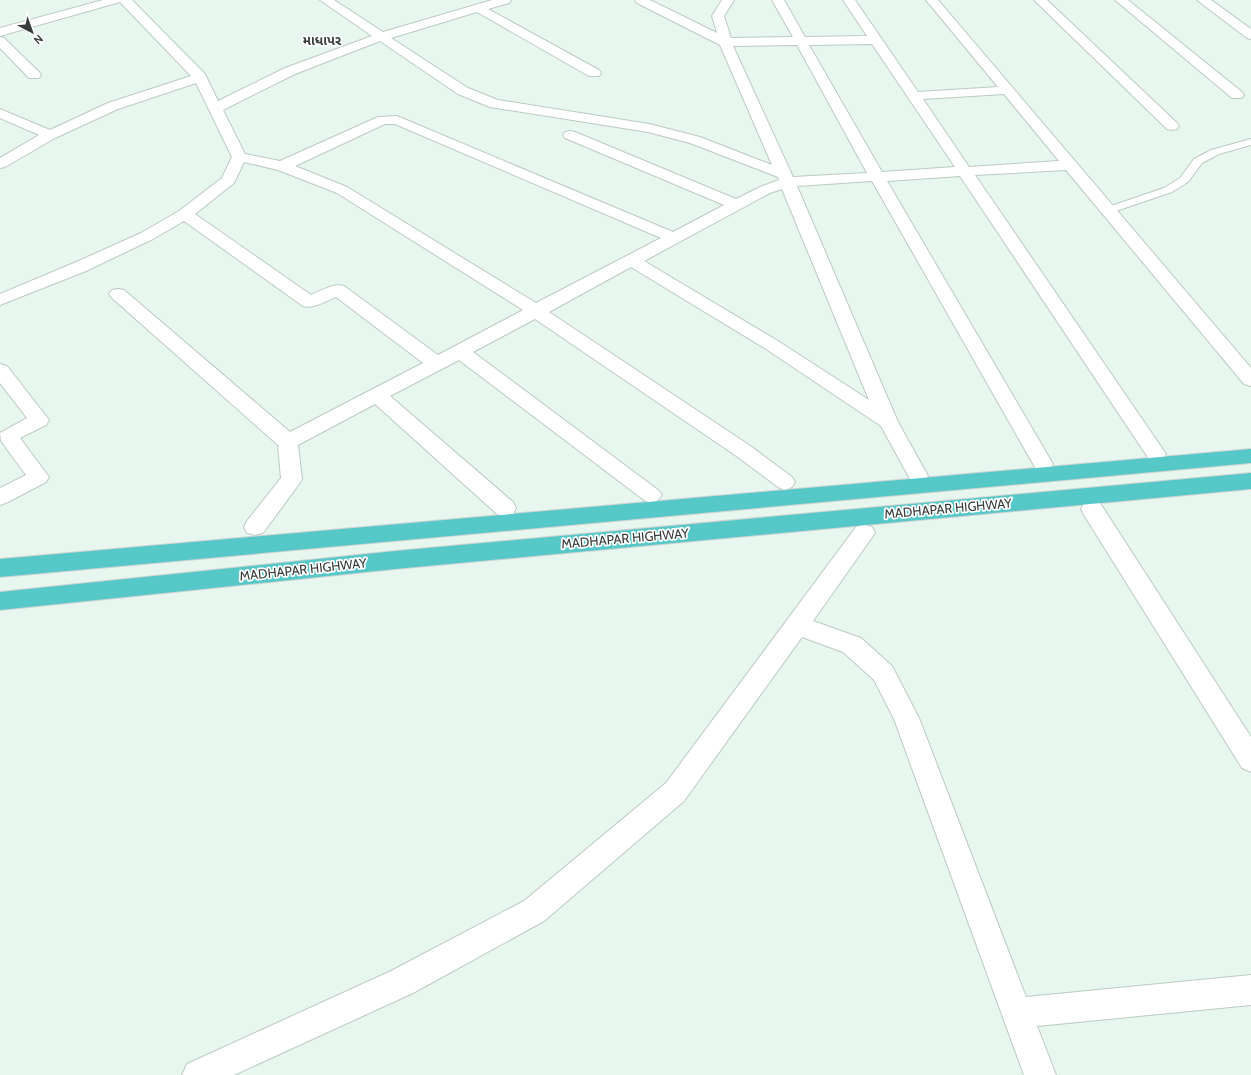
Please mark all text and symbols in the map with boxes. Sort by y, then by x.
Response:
north arrow [12,12,52,52]
text: N [31,32,46,47]
district label: માધાપર [303,32,342,48]
street label: MADHAPAR HIGHWAY [884,494,1013,522]
street label: MADHAPAR HIGHWAY [561,524,690,552]
street label: MADHAPAR HIGHWAY [239,554,368,584]

